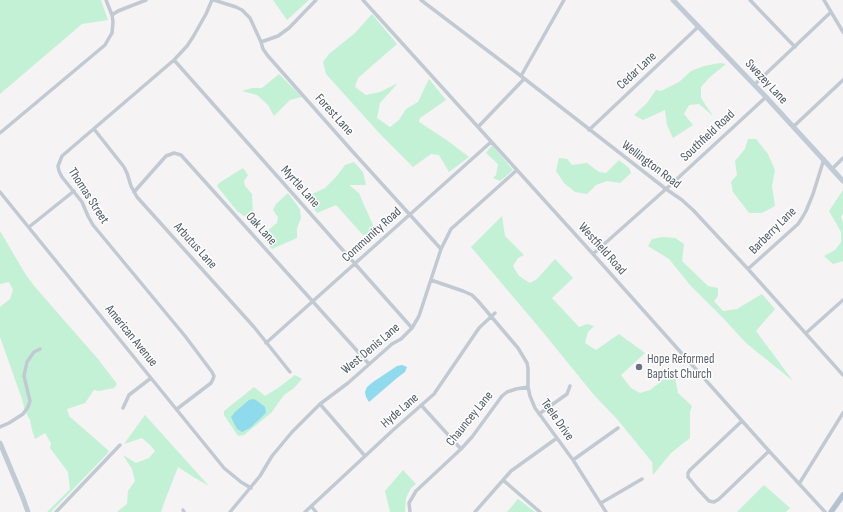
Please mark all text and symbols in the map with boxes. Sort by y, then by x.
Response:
street label: Cedar Lane [614,49,660,93]
street label: Swezey Lane [741,56,791,108]
street label: Forest Lane [311,91,357,139]
street label: Southfield Road [678,107,738,165]
street label: Wellington Road [618,138,684,192]
street label: Myrtle Lane [277,163,323,211]
street label: Thomas Street [64,165,112,227]
street label: Community Road [339,204,405,266]
street label: Barberry Lane [746,204,800,258]
street label: Oak Lane [242,209,280,249]
street label: Arbutus Lane [170,220,220,272]
street label: Westfield Road [575,220,629,278]
street label: American Avenue [101,302,161,370]
street label: West Denis Lane [339,320,403,378]
place label: Hope Reformed Baptist Church [647,352,714,383]
marker: Hope Reformed Baptist Church [634,362,644,372]
street label: Chauncey Lane [443,389,497,449]
street label: Hyde Lane [378,390,422,432]
street label: Teele Drive [537,396,577,444]

